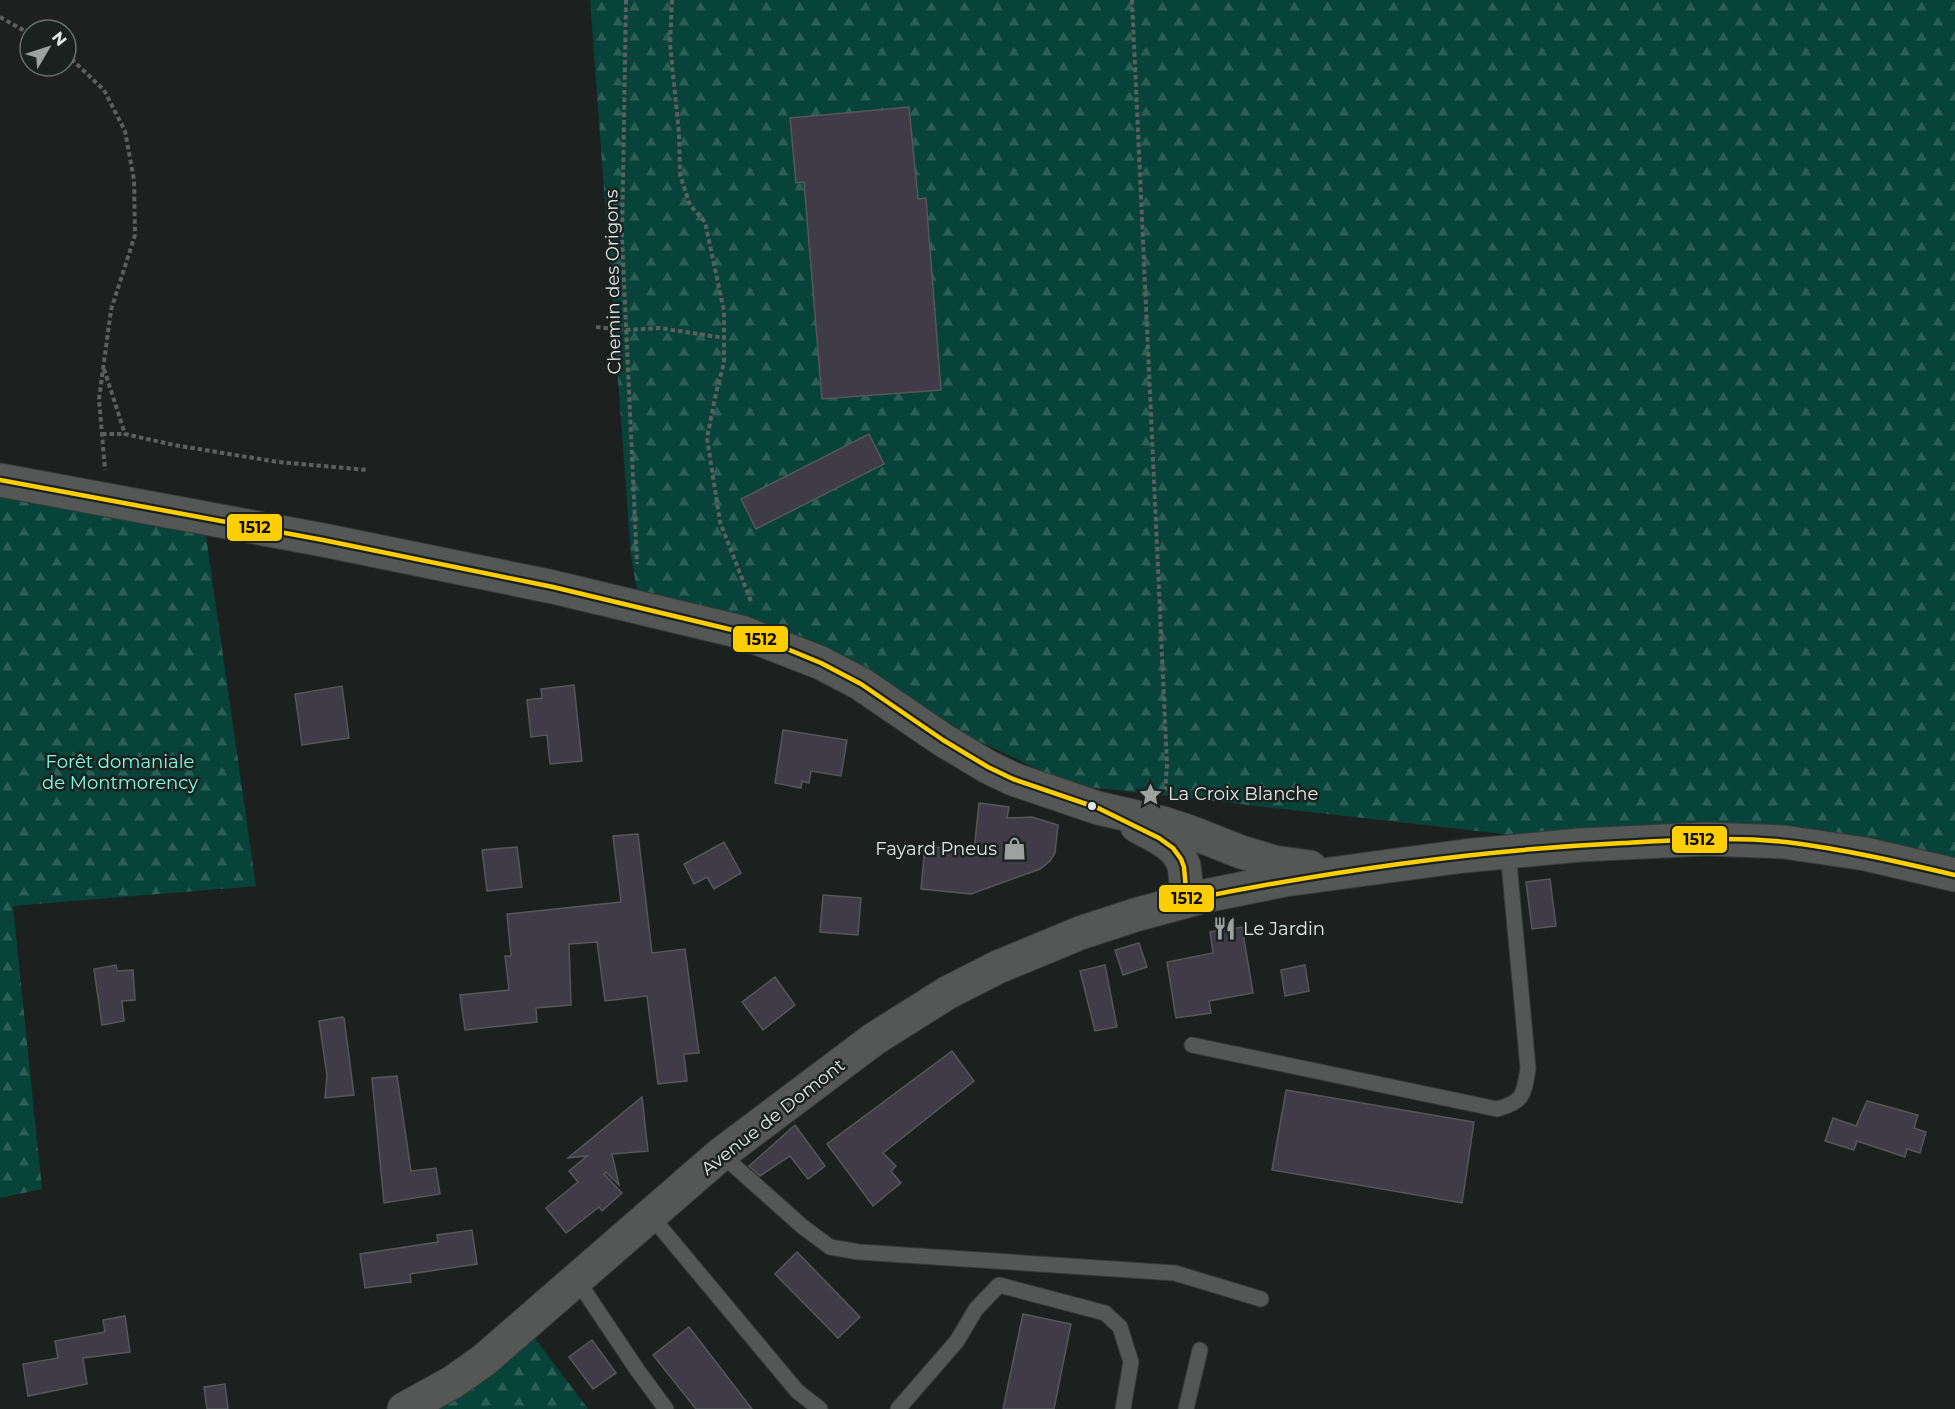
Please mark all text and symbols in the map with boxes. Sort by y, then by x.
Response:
north arrow [18,18,78,78]
text: N [48,28,71,50]
street label: Chemin des Origons [600,189,626,375]
line badge: 1512 [226,513,283,542]
text: 1512 [239,518,271,537]
line badge: 1512 [732,625,789,653]
text: 1512 [745,630,777,649]
park label: Forêt domaniale de Montmorency [42,751,198,794]
place icon: La Croix Blanche [1137,781,1163,807]
place label: La Croix Blanche [1168,783,1319,805]
unlabelled marker [1086,800,1098,812]
line badge: 1512 [1671,825,1728,854]
text: 1512 [1683,830,1715,849]
shop icon: Fayard Pneus [1002,836,1028,862]
place label: Fayard Pneus [875,838,997,860]
line badge: 1512 [1158,884,1215,913]
text: 1512 [1171,889,1203,908]
restaurant icon: Le Jardin [1212,916,1238,942]
place label: Le Jardin [1243,918,1325,940]
street label: Avenue de Domont [697,1054,849,1180]

